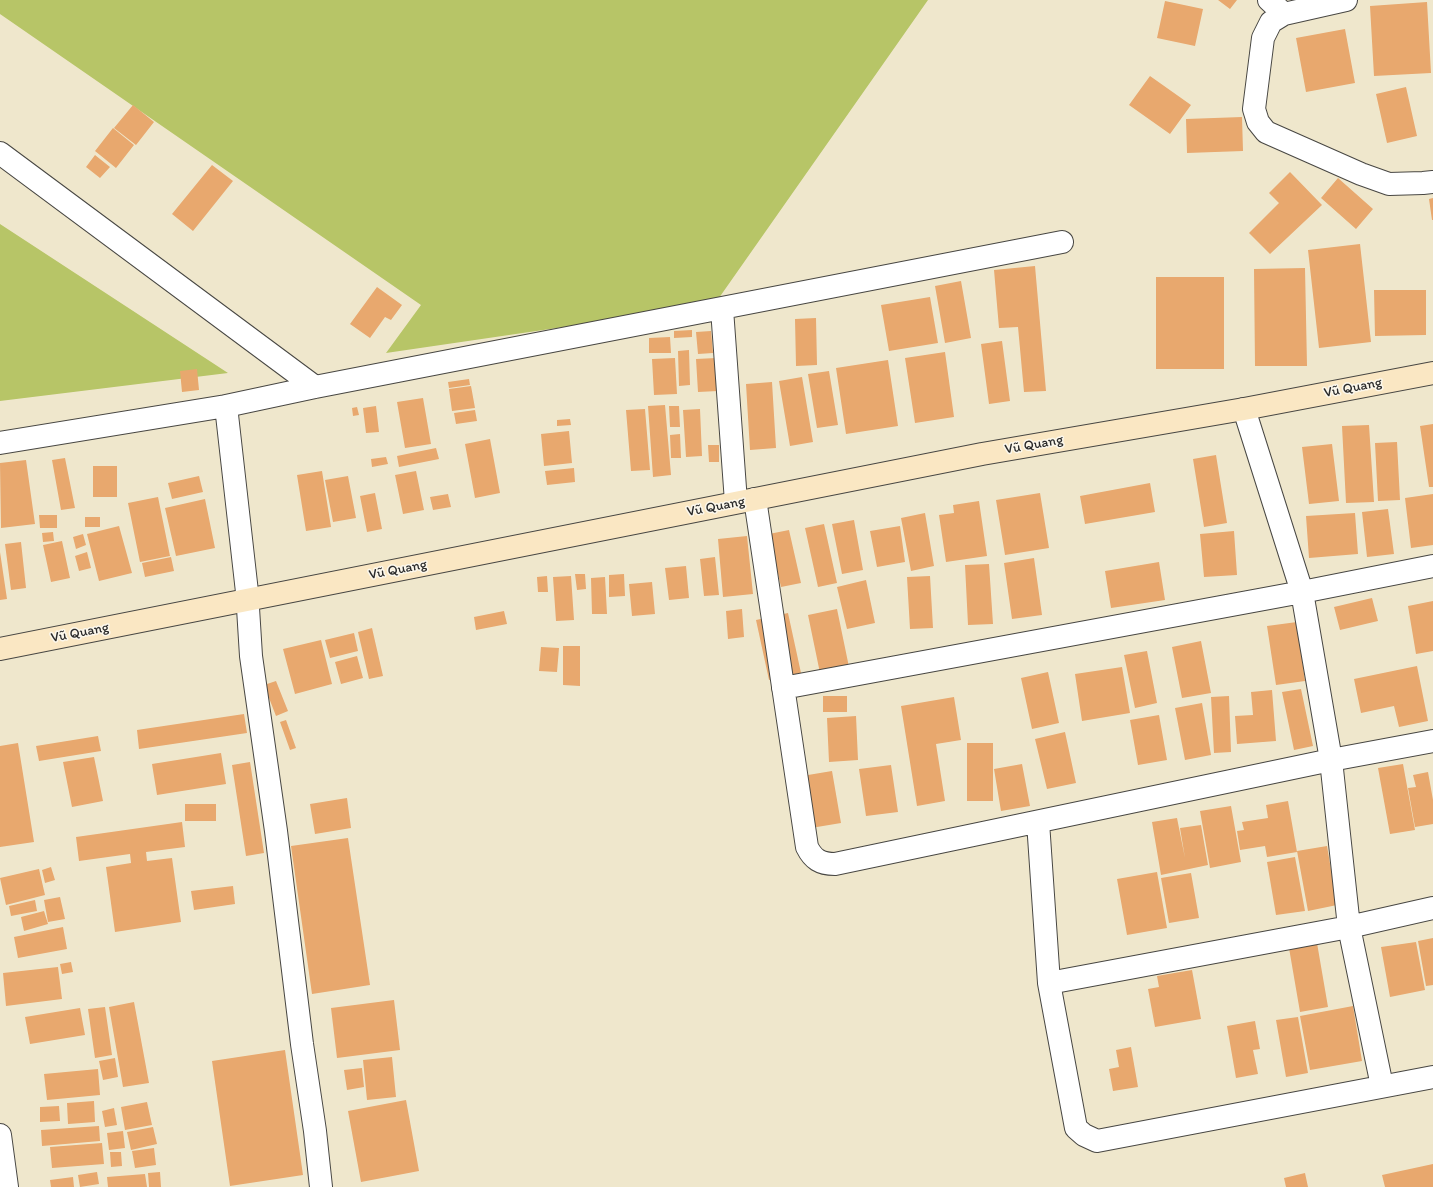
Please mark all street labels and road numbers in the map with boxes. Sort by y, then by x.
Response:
street label: Vũ Quang [1322,374,1384,402]
street label: Vũ Quang [1004,432,1064,458]
street label: Vũ Quang [685,493,747,521]
street label: Vũ Quang [367,556,429,584]
street label: Vũ Quang [49,619,111,647]

